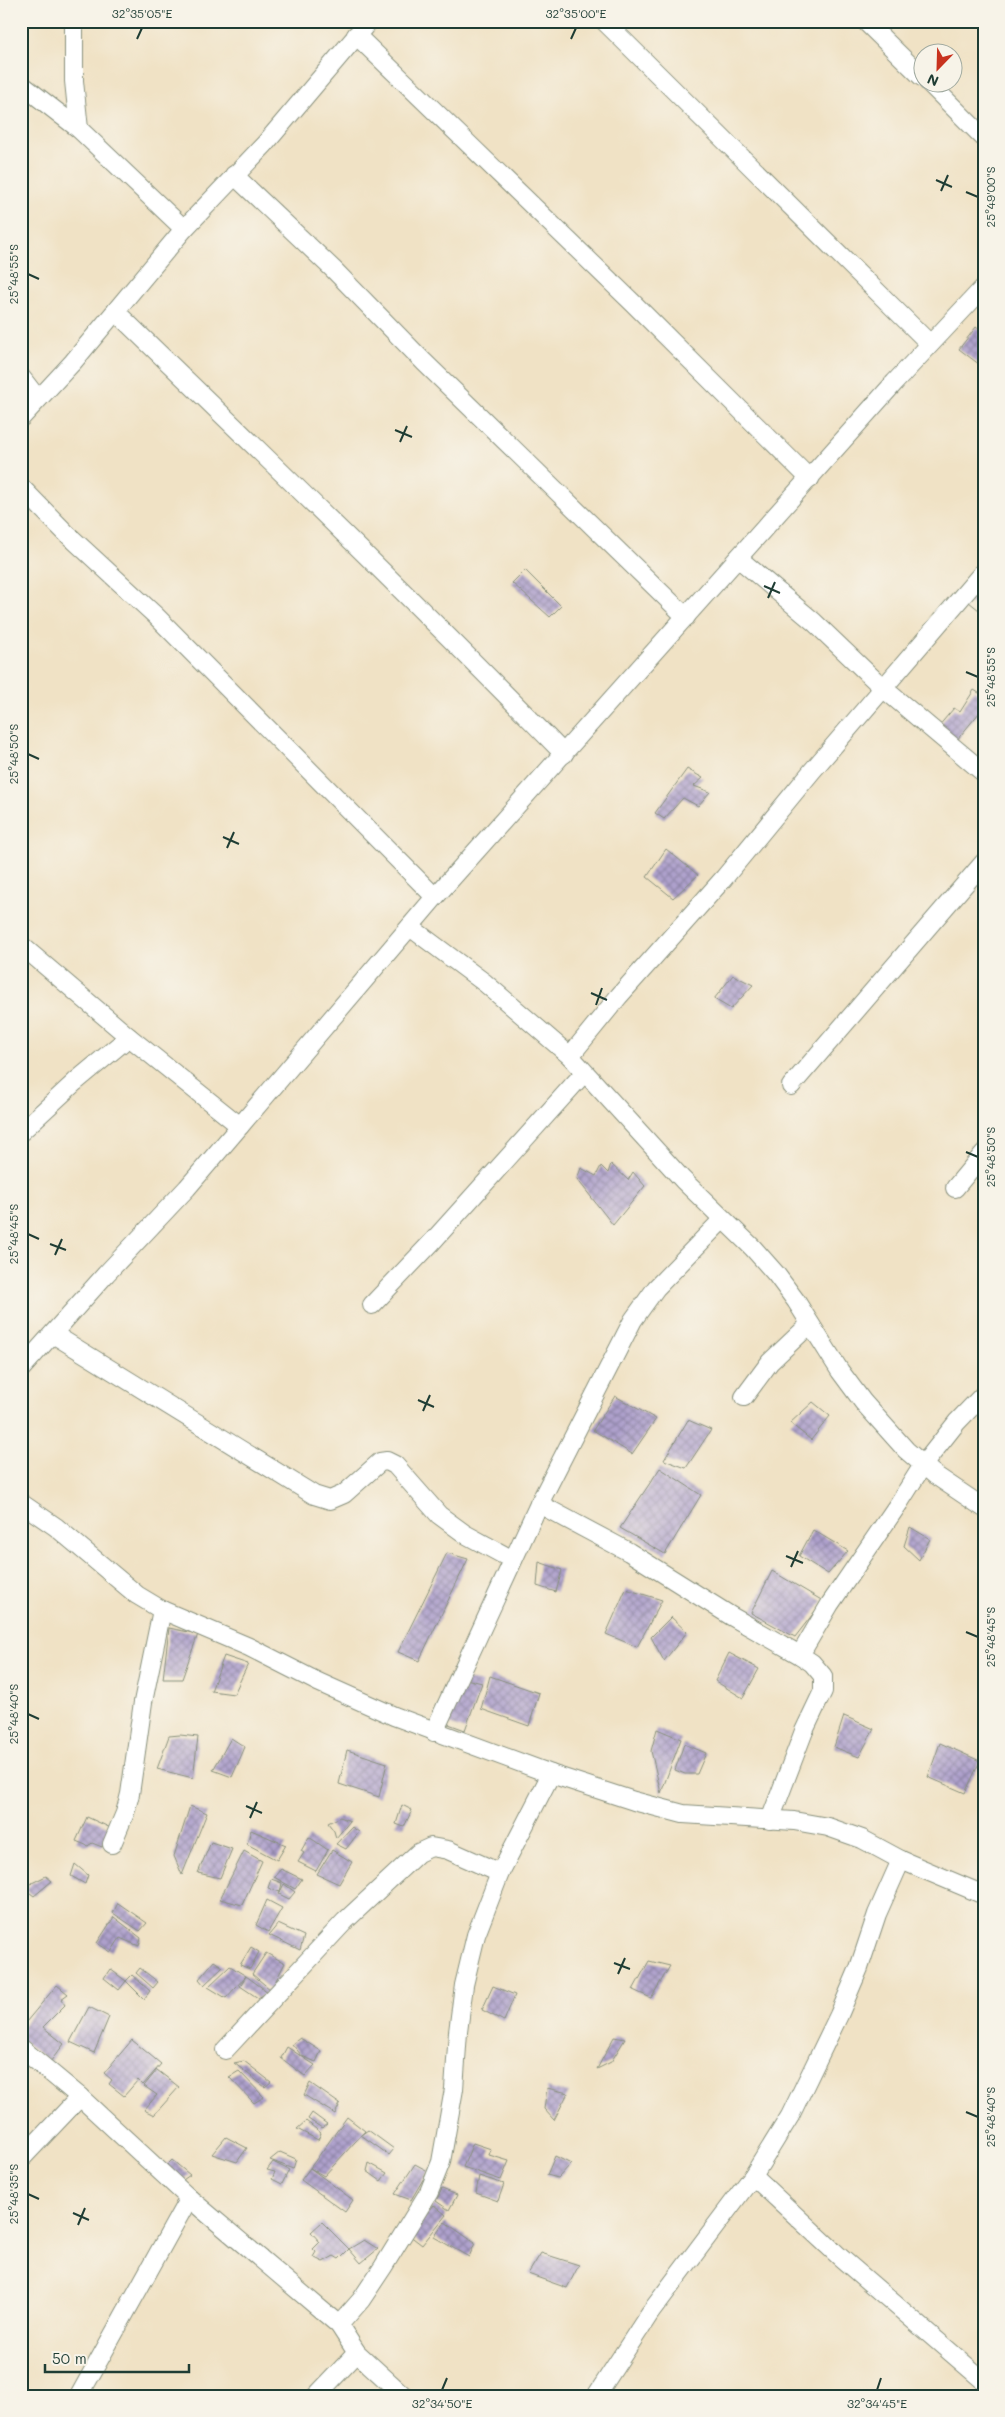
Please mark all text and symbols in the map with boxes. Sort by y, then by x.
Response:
text: 32°35'05"E [112,5,172,21]
text: 32°35'00"E [546,5,607,21]
north arrow [912,42,962,92]
text: N [924,70,941,91]
text: 25°49'00"S [982,166,998,227]
text: 25°48'55"S [5,244,21,304]
text: 25°48'55"S [982,647,998,707]
text: 25°48'50"S [5,723,21,784]
text: 25°48'50"S [982,1126,998,1187]
text: 25°48'45"S [5,1204,21,1264]
text: 25°48'45"S [982,1607,998,1667]
text: 25°48'40"S [5,1683,21,1744]
text: 25°48'40"S [982,2086,998,2147]
text: 25°48'35"S [5,2164,21,2224]
scale bar [45,2342,189,2374]
text: 50 m [52,2348,87,2368]
text: 32°34'50"E [412,2395,472,2411]
text: 32°34'45"E [847,2395,907,2411]

